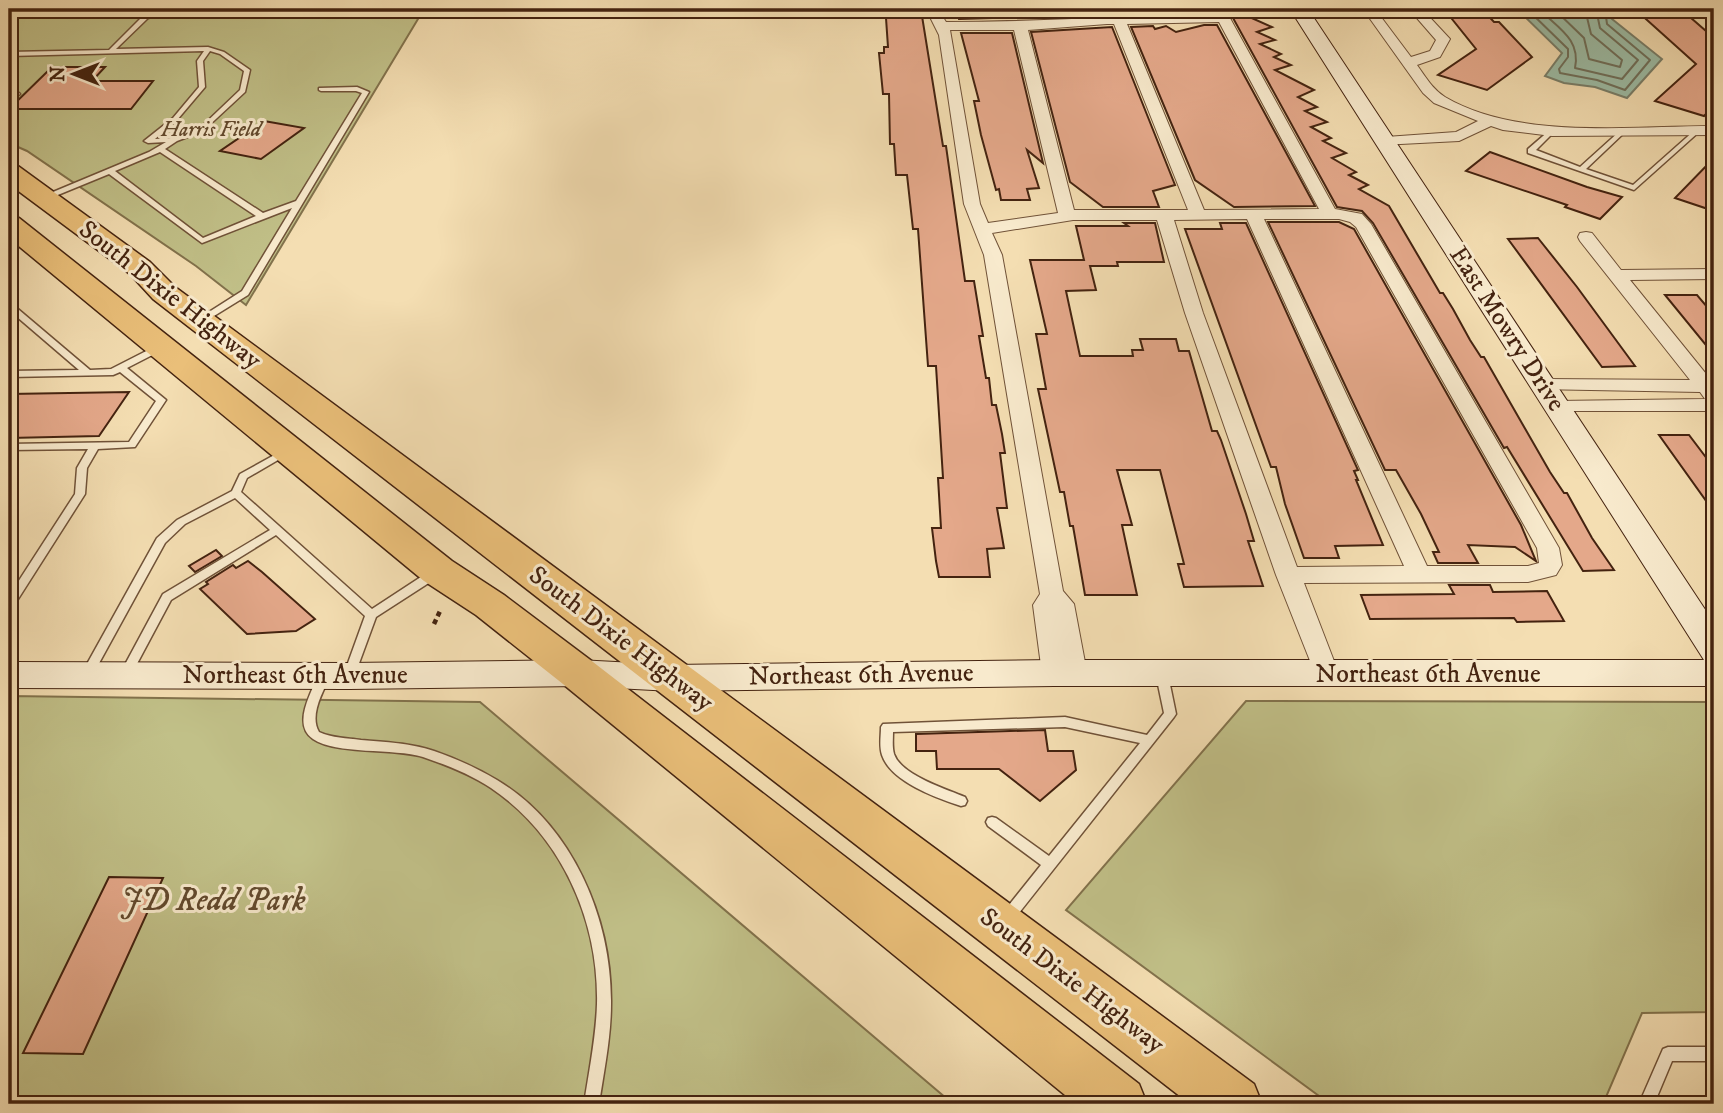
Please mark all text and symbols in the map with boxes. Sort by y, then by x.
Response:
north arrow [38,38,108,108]
text: N [47,66,70,82]
park label: Harris Field [160,117,264,143]
street label: South Dixie Highway [72,213,268,377]
street label: East Mowry Drive [1441,240,1573,418]
street label: South Dixie Highway [522,559,720,720]
street label: Northeast 6th Avenue [748,657,974,693]
street label: Northeast 6th Avenue [1315,658,1541,691]
street label: Northeast 6th Avenue [182,659,408,692]
park label: JD Redd Park [120,881,306,921]
street label: South Dixie Highway [973,901,1171,1062]

